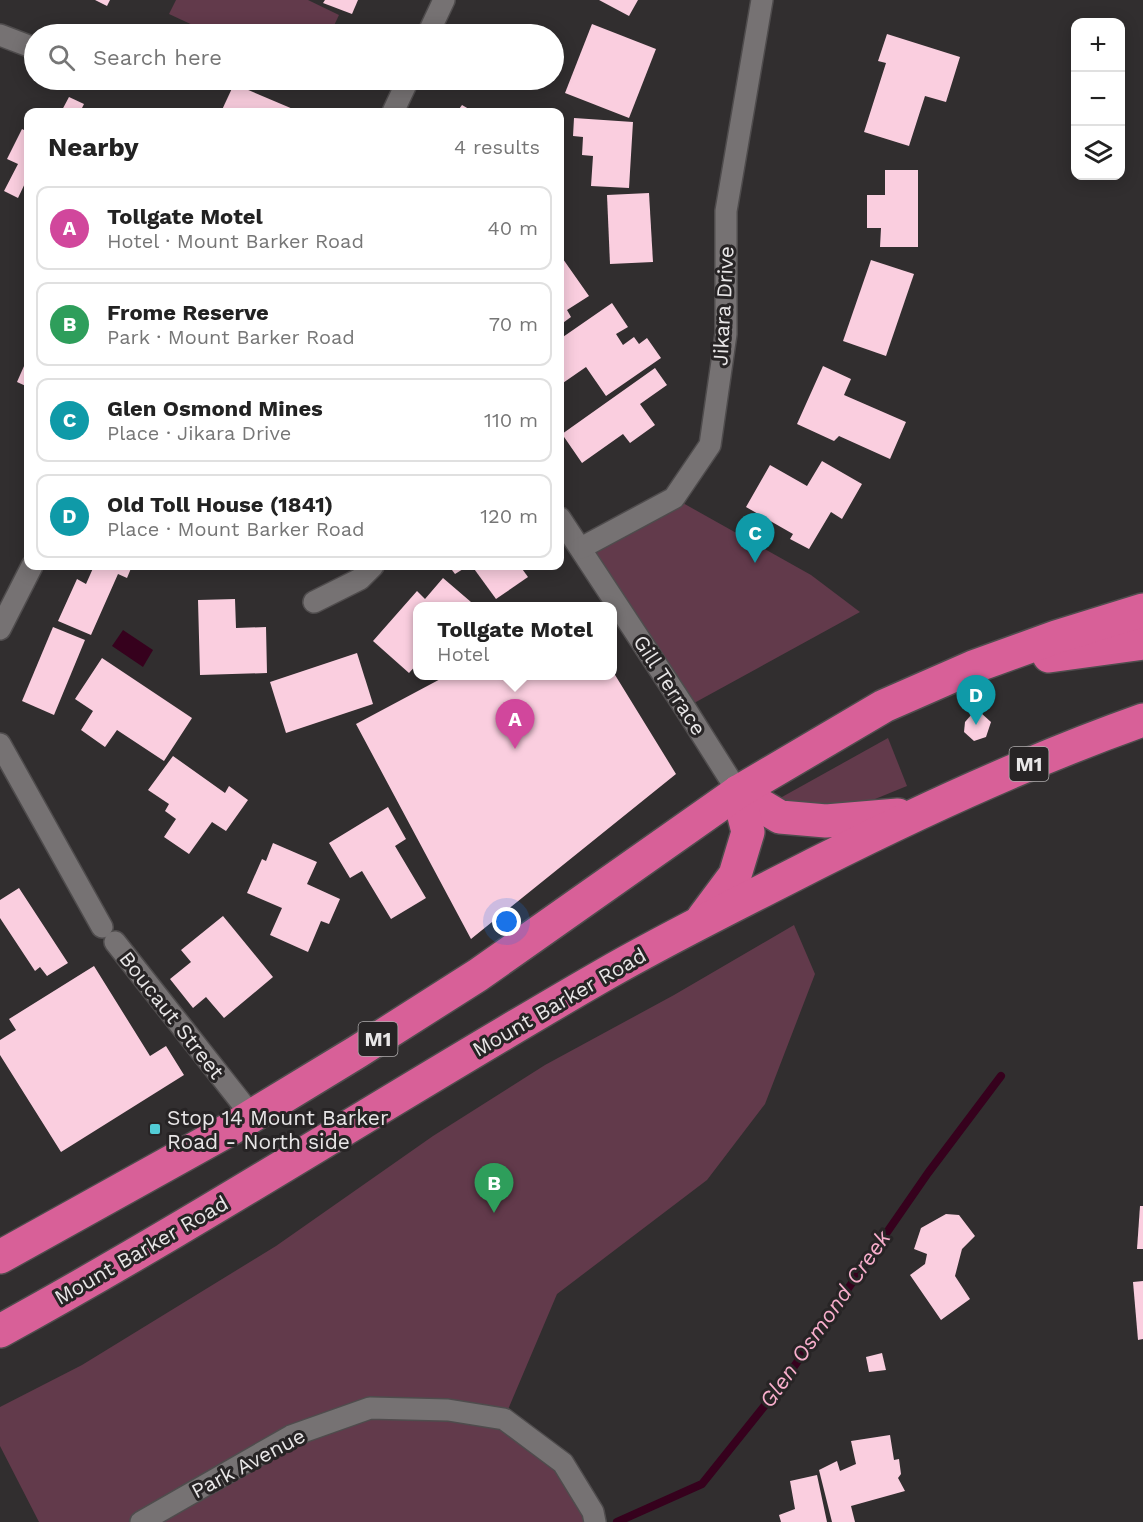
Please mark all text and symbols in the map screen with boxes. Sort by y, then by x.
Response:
map controls [1071,18,1125,180]
button: + [1071,18,1125,72]
search box [24,24,564,90]
icon: search [45,41,78,74]
text: Search here [93,45,222,70]
button: − [1071,72,1125,126]
button: layers [1071,126,1125,180]
text: Nearby [48,132,139,162]
text: 4 results [454,135,540,159]
text: Tollgate Motel [107,204,263,229]
text: A [63,216,76,240]
text: 40 m [487,216,538,240]
text: Hotel · Mount Barker Road [107,229,364,253]
street label: Jikara Drive [707,245,739,367]
text: Frome Reserve [107,300,269,325]
text: B [63,312,76,336]
text: 70 m [489,312,538,336]
text: Park · Mount Barker Road [107,325,355,349]
text: Glen Osmond Mines [107,396,323,421]
text: C [63,408,76,432]
text: 110 m [484,408,538,432]
text: Place · Jikara Drive [107,421,291,445]
text: Old Toll House (1841) [107,492,333,517]
text: D [62,504,77,528]
text: 120 m [480,504,538,528]
pin: C [736,514,774,563]
text: Place · Mount Barker Road [107,517,365,541]
popup [413,602,617,680]
text: Tollgate Motel [437,617,593,642]
street label: Gill Terrace [628,630,712,740]
text: Hotel [437,642,490,666]
pin: D [956,676,996,725]
pin: A [496,700,534,749]
road number: M1 [1010,747,1048,781]
your location [492,907,521,936]
street label: Mount Barker Road [468,942,650,1062]
street label: Boucaut Street [114,946,230,1084]
road number: M1 [358,1022,398,1056]
place label: Stop 14 Mount Barker Road - North side [167,1105,389,1154]
marker: Stop 14 Mount Barker Road - North side [148,1122,162,1136]
pin: B [474,1164,514,1213]
street label: Mount Barker Road [50,1190,232,1310]
water label: Glen Osmond Creek [754,1225,896,1412]
street label: Park Avenue [187,1423,309,1503]

